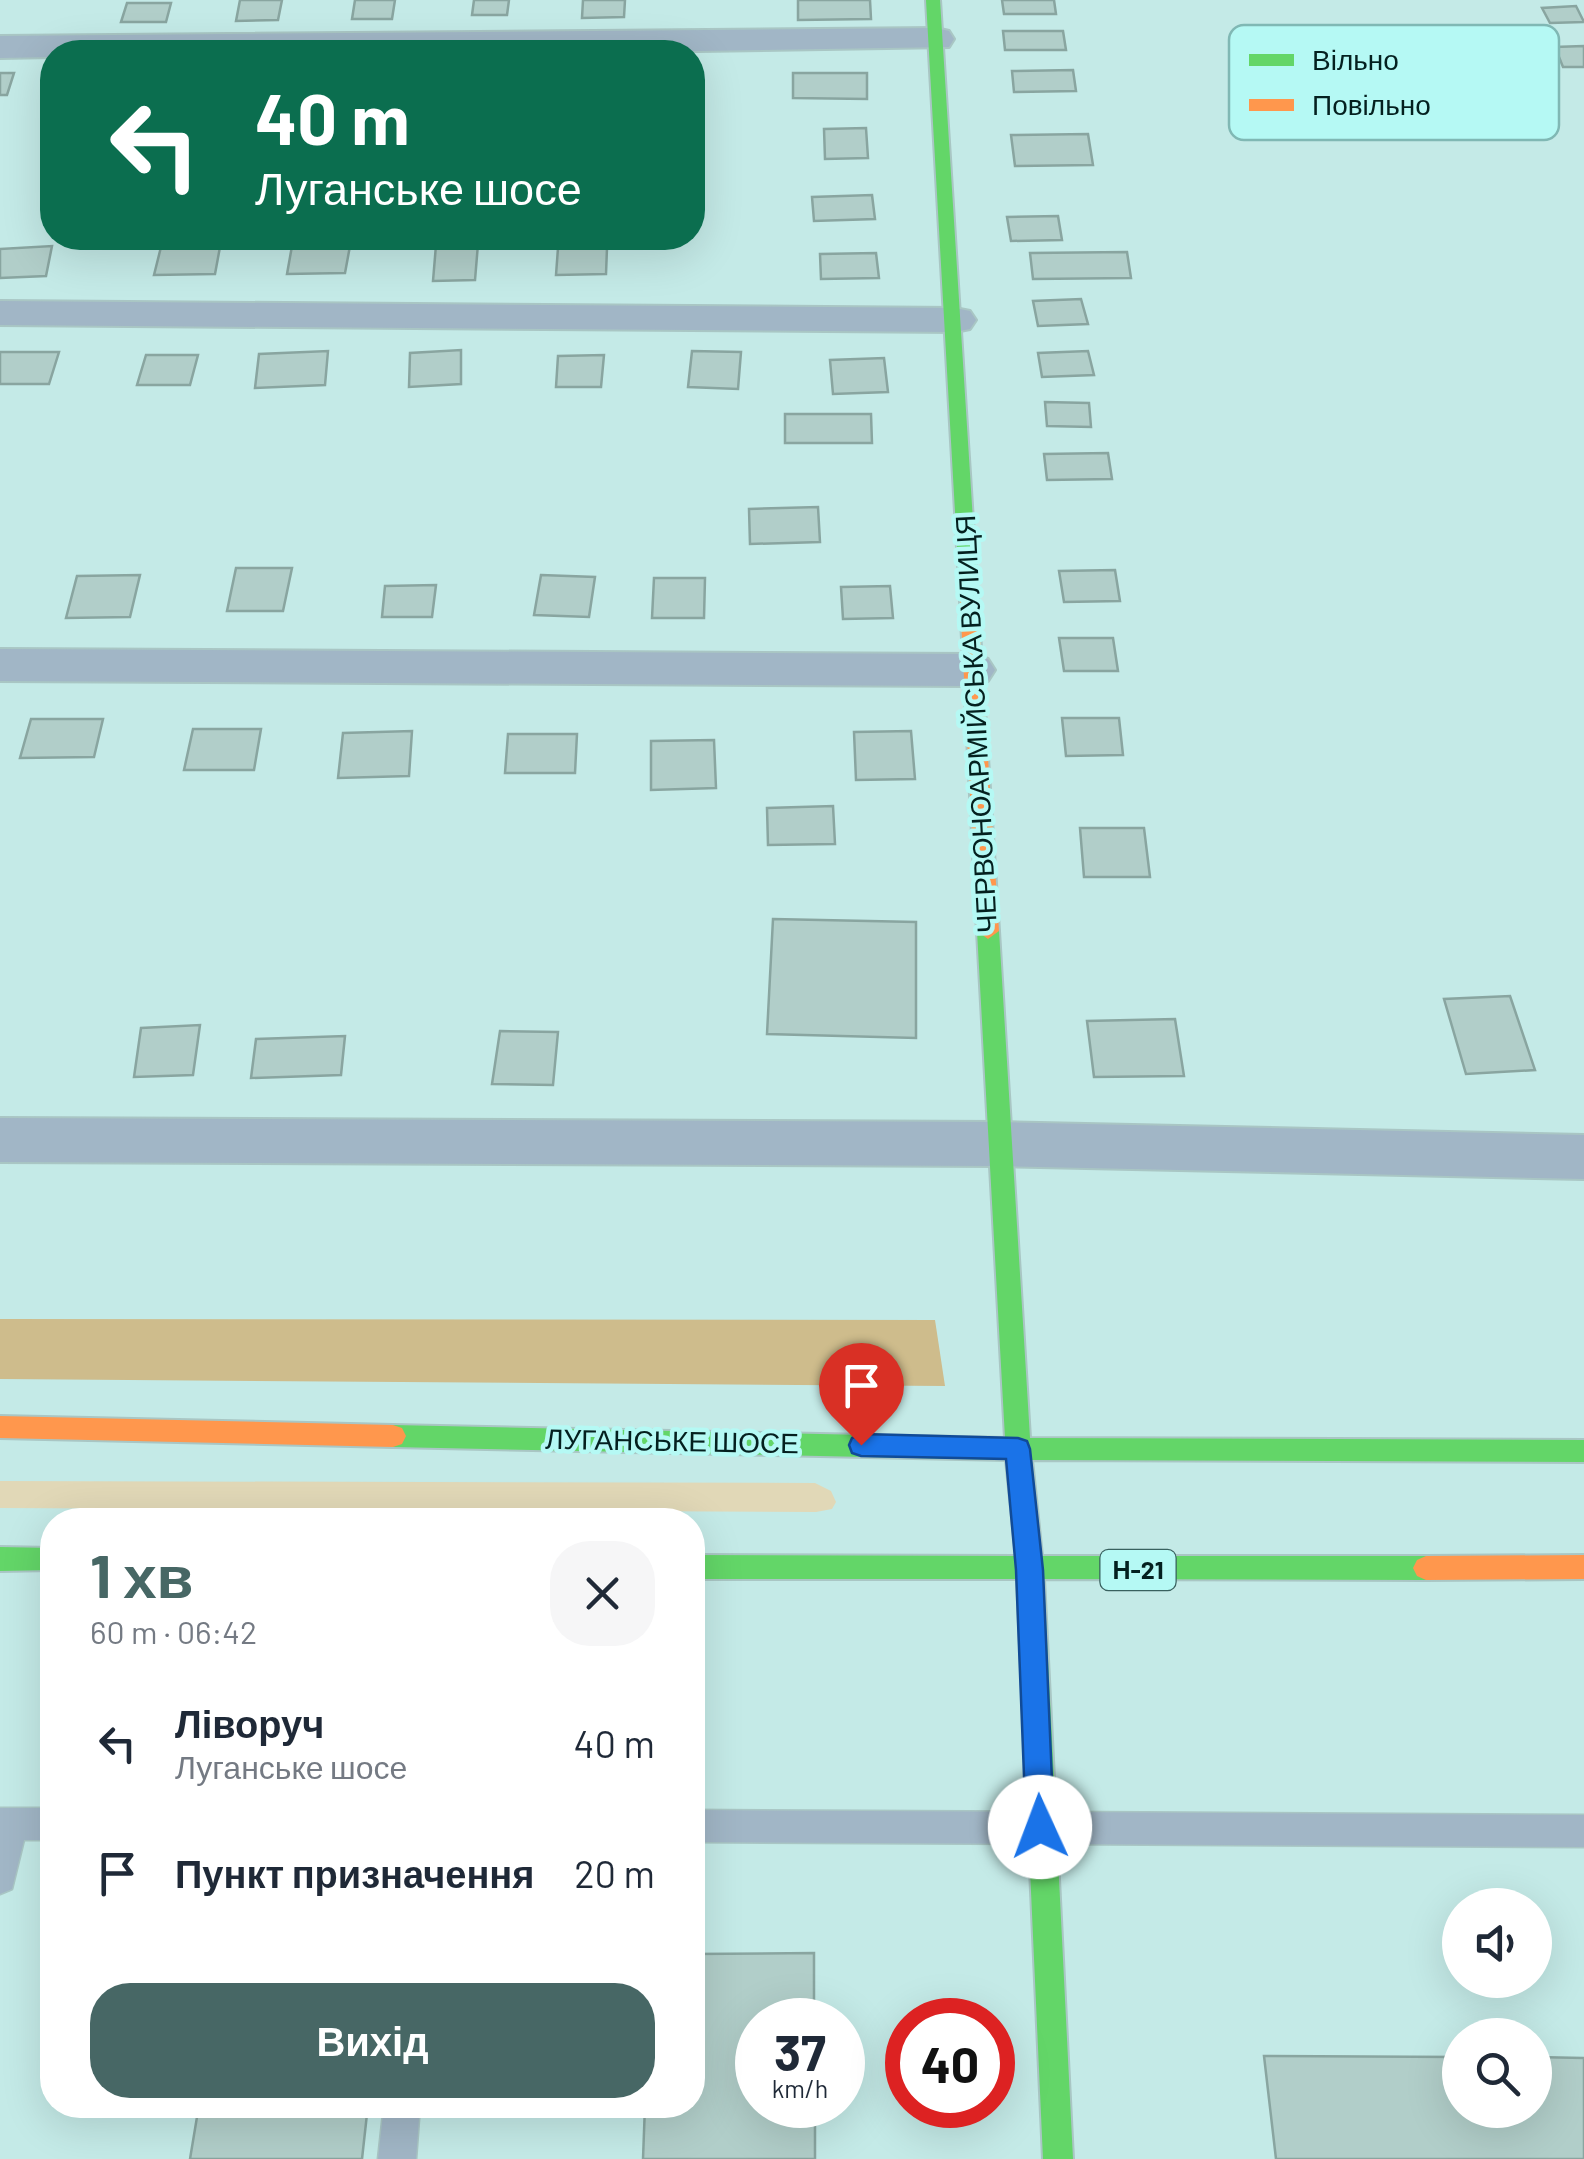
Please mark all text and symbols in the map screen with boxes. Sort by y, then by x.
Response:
legend [1229,25,1559,140]
text: Вільно [1312,42,1399,76]
text: 40 m [255,75,410,159]
icon: left [90,80,220,210]
text: Повільно [1312,87,1431,121]
text: Луганське шосе [255,160,582,214]
street label: ЧЕРВОНОАРМІЙСЬКА ВУЛИЦЯ [947,514,1003,934]
pin [819,1343,904,1446]
icon: arrive [834,1358,889,1413]
street label: ЛУГАНСЬКЕ ШОСЕ [545,1421,799,1459]
text: 1 хв [90,1538,194,1610]
button: close [550,1541,655,1646]
road number: Н-21 [1100,1550,1176,1590]
text: 60 m · 06:42 [90,1612,257,1650]
text: Ліворуч [175,1700,324,1746]
icon: left [90,1716,145,1771]
text: 40 m [574,1720,655,1766]
text: Луганське шосе [175,1747,407,1785]
position arrow [988,1775,1092,1879]
icon: arrive [90,1846,145,1901]
text: Пункт призначення [175,1850,534,1896]
text: 20 m [574,1850,655,1896]
map controls [1442,1888,1552,2128]
button: sound [1442,1888,1552,1998]
button: Вихід [90,1983,655,2098]
speed limit sign: 40 [885,1998,1015,2128]
button: search [1442,2018,1552,2128]
text: 37 [774,2021,826,2081]
text: km/h [772,2073,828,2103]

